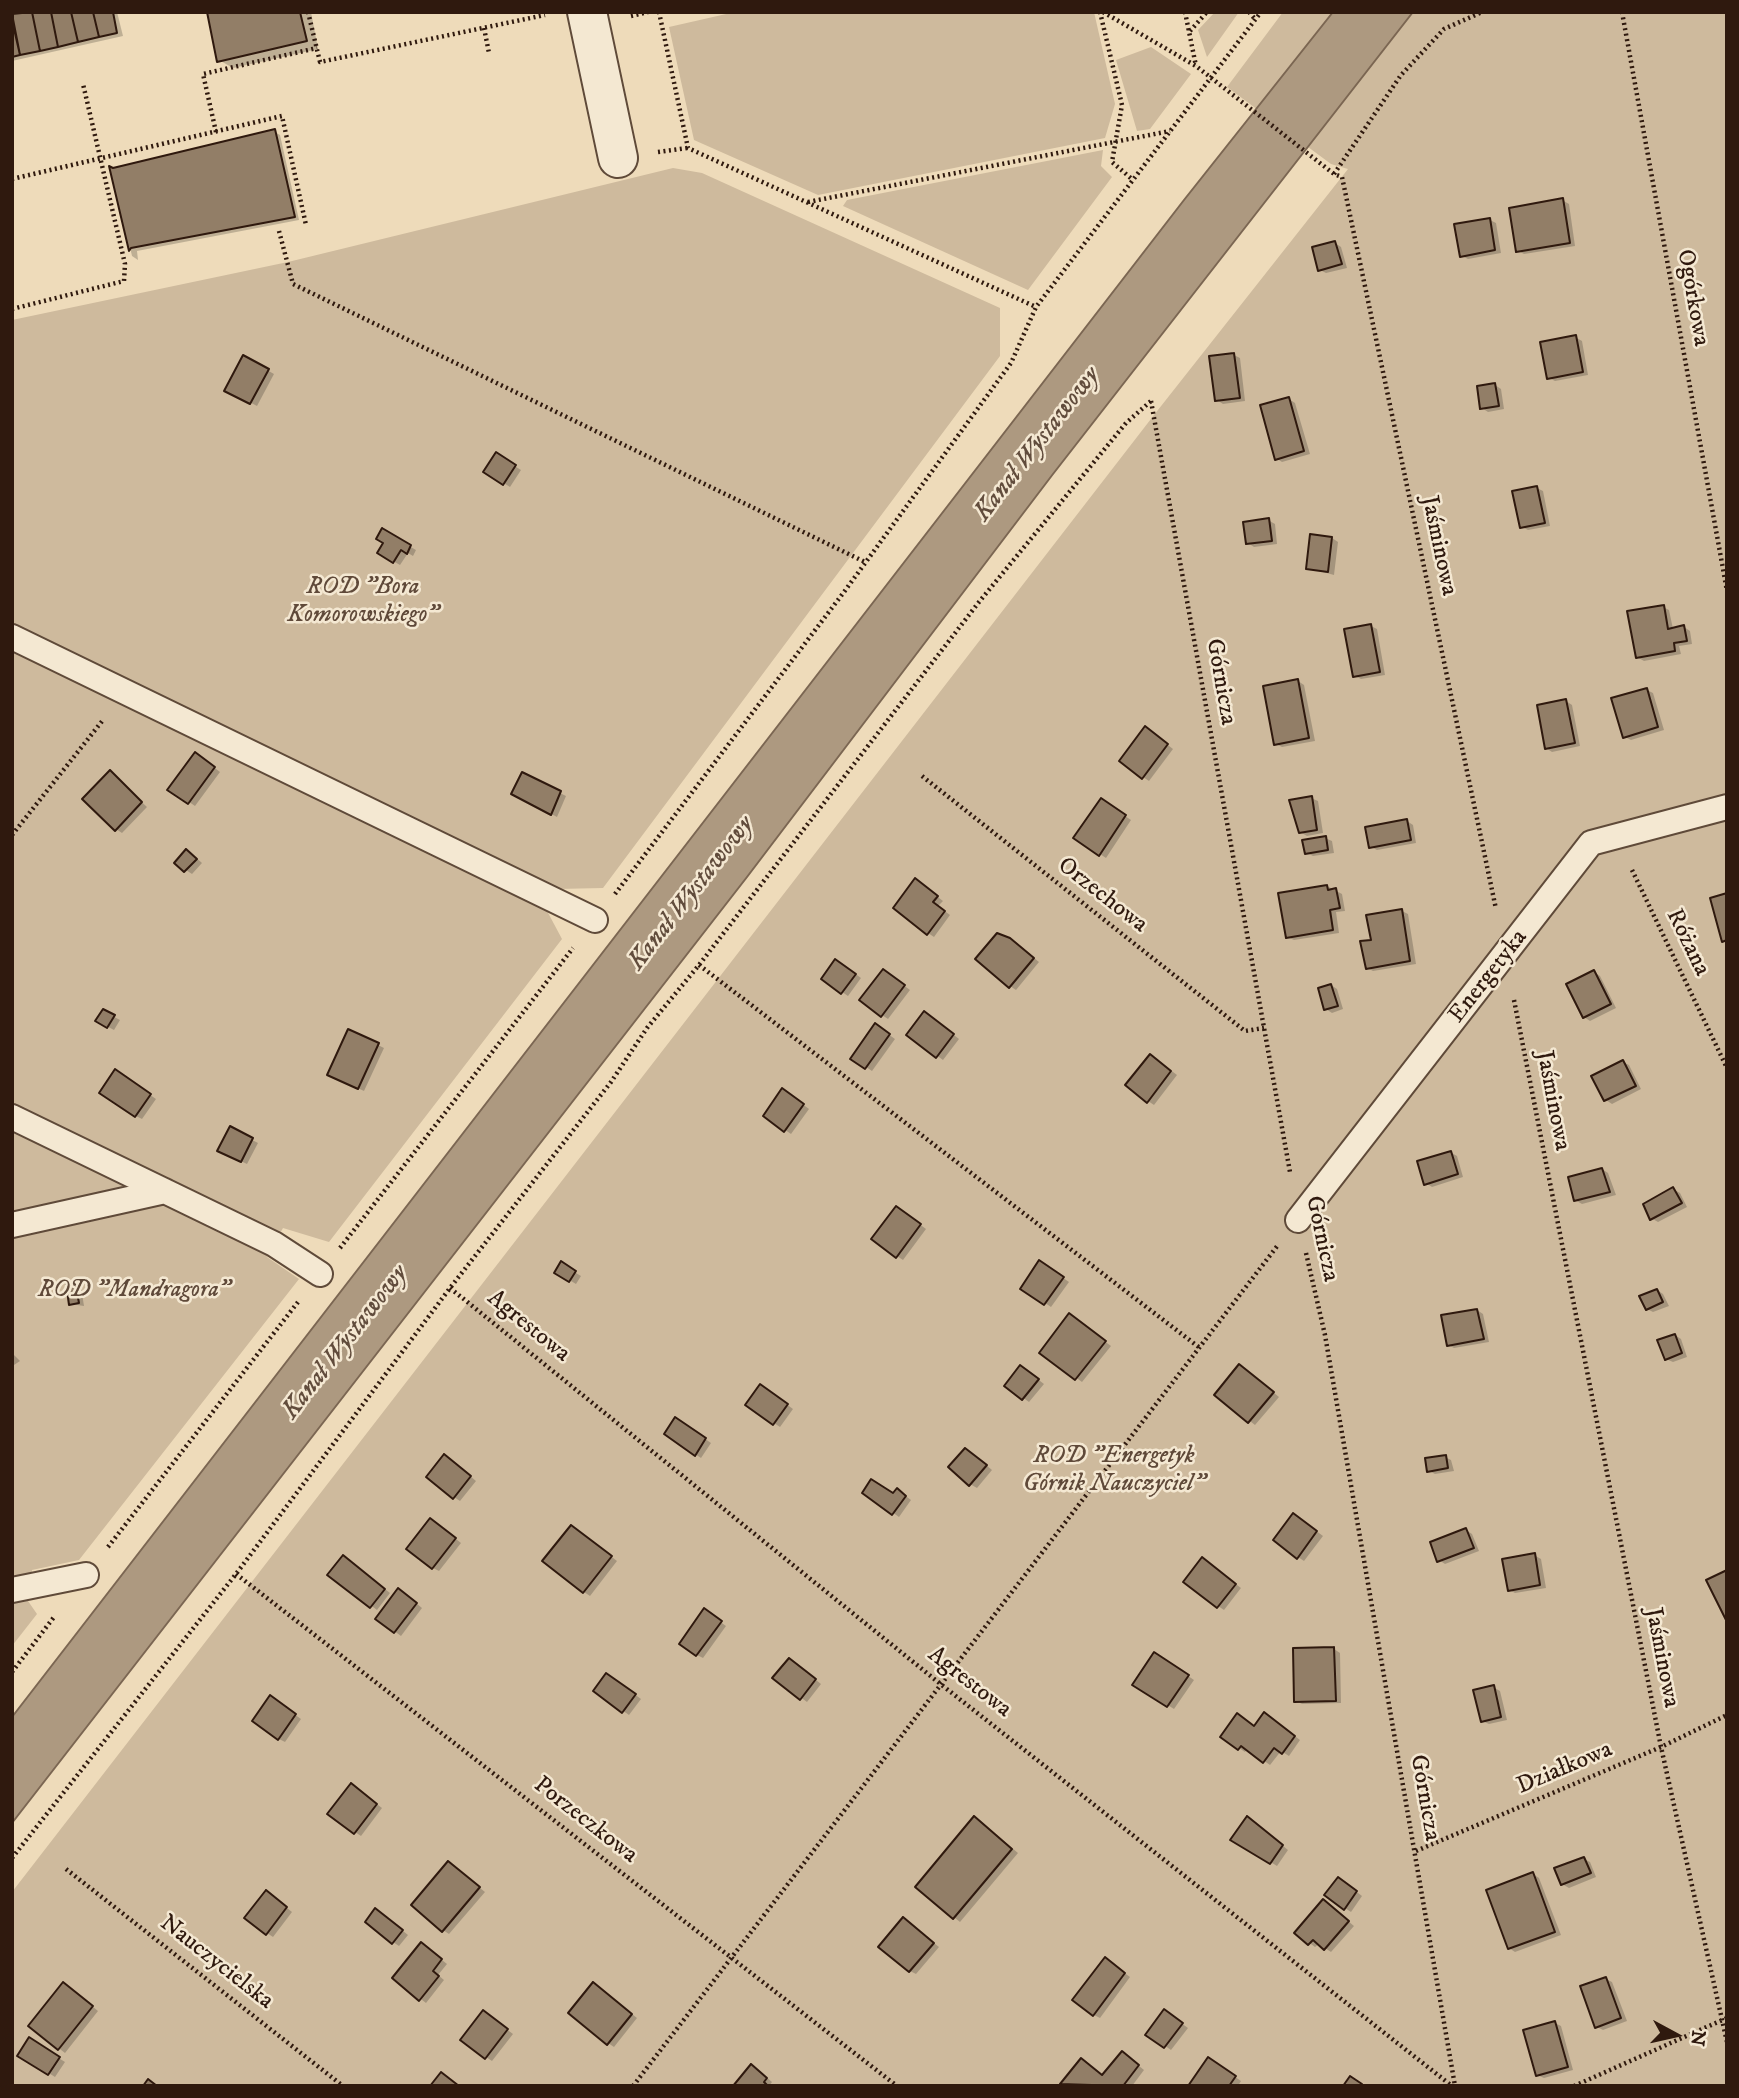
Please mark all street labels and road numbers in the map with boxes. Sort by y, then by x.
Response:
street label: Ogórkowa [1669,247,1715,349]
street label: Jaśminowa [1413,494,1463,598]
street label: Górnicza [1198,637,1242,727]
street label: Orzechowa [1051,852,1153,940]
street label: Różana [1659,905,1715,981]
street label: Energetyka [1444,924,1534,1030]
street label: Jaśminowa [1528,1049,1576,1153]
street label: Górnicza [1298,1193,1344,1285]
street label: Agrestowa [481,1285,575,1369]
street label: Jaśminowa [1637,1606,1685,1710]
street label: Agrestowa [921,1641,1017,1725]
street label: Działkowa [1513,1736,1617,1802]
street label: Górnicza [1402,1753,1446,1843]
street label: Porzeczkowa [527,1772,643,1870]
street label: Nauczycielska [153,1910,279,2016]

